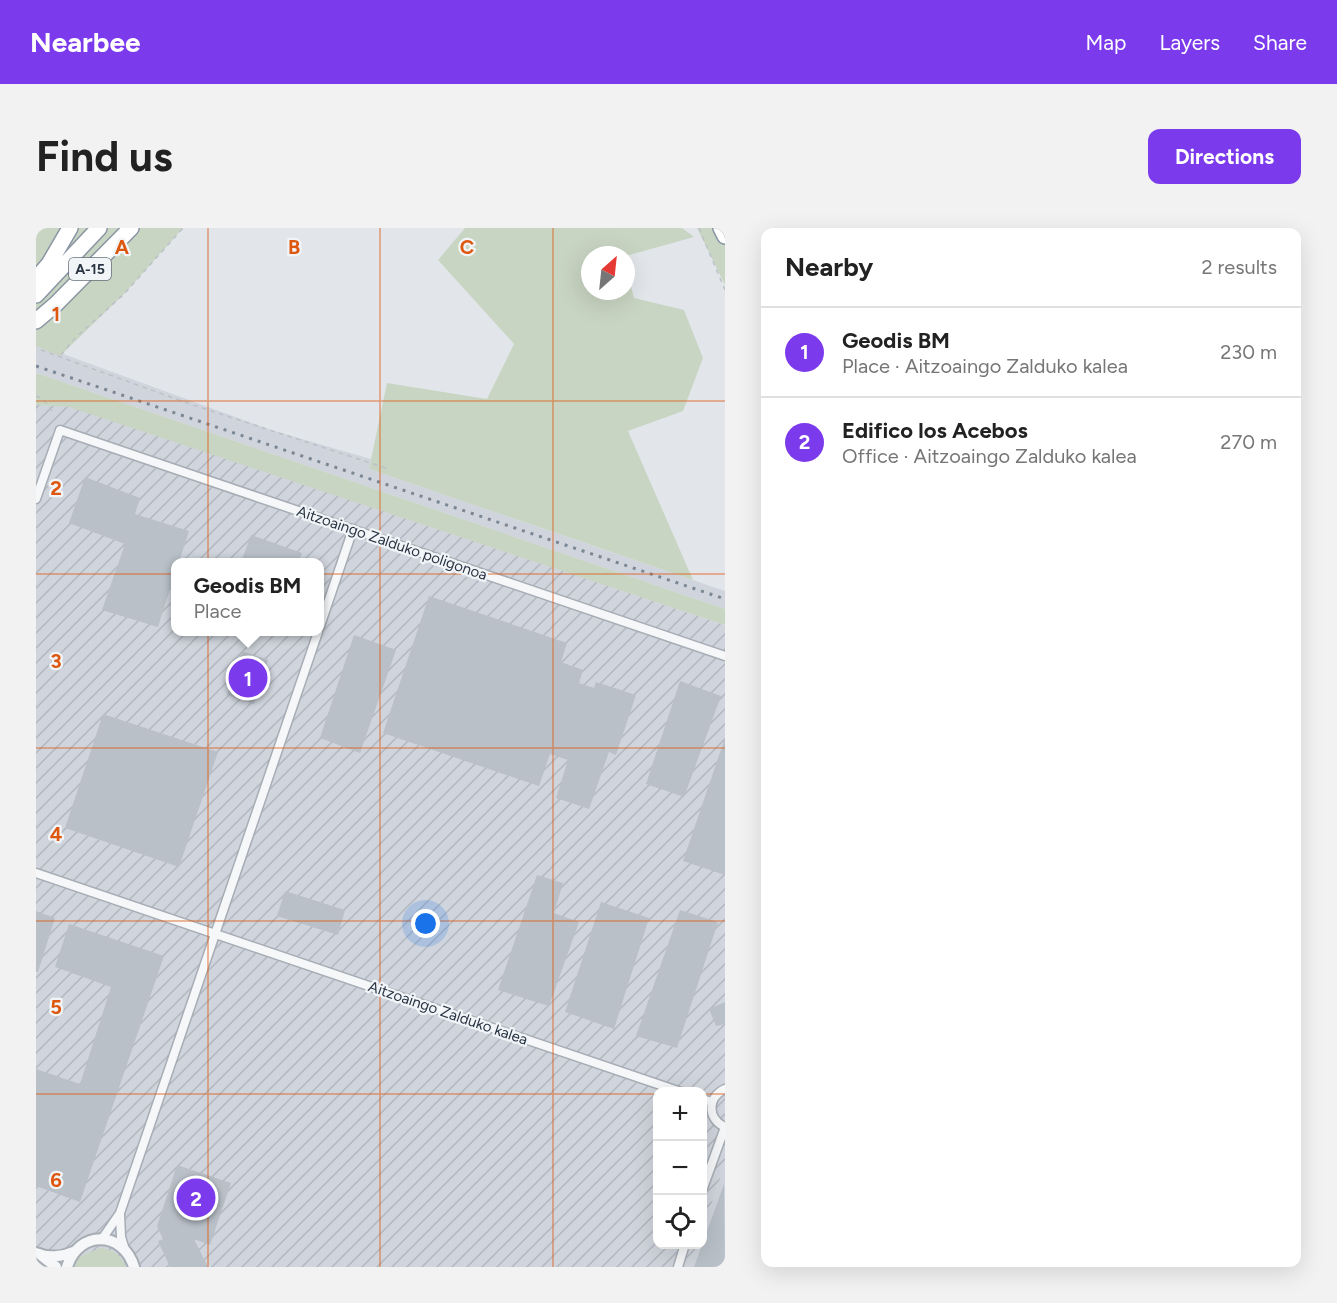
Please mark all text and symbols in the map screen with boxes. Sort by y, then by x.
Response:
text: Nearbee [30,25,140,59]
text: Map [1086,30,1126,55]
text: Layers [1159,30,1220,55]
text: Share [1253,30,1307,55]
button: Directions [1148,129,1301,184]
text: Find us [36,131,173,182]
text: A [115,235,130,259]
text: B [288,235,300,259]
text: C [460,235,474,259]
north arrow [581,246,635,300]
text: Nearby [785,251,873,283]
text: 2 results [1201,255,1277,279]
road number: A-15 [69,258,111,280]
text: 1 [52,302,60,326]
text: Geodis BM [842,327,950,354]
text: 1 [800,340,809,364]
text: 230 m [1220,340,1277,364]
text: Place · Aitzoaingo Zalduko kalea [842,354,1128,378]
text: Edifico los Acebos [842,417,1028,444]
text: 2 [799,430,810,454]
text: 270 m [1220,430,1277,454]
text: Office · Aitzoaingo Zalduko kalea [842,444,1137,468]
text: 2 [50,476,62,500]
street label: Aitzoaingo Zalduko poligonoa [295,502,489,584]
popup [171,558,324,636]
text: Geodis BM [194,572,301,599]
text: Place [194,599,241,623]
text: 3 [50,649,62,673]
pin: 1 [228,656,268,700]
text: 4 [50,822,63,846]
your location [411,909,440,938]
street label: Aitzoaingo Zalduko kalea [366,977,530,1049]
text: 5 [50,995,62,1019]
map controls [653,1087,707,1249]
button: + [653,1087,707,1141]
button: − [653,1141,707,1195]
text: 6 [50,1168,62,1192]
pin: 2 [176,1176,216,1220]
button: locate [653,1195,707,1249]

